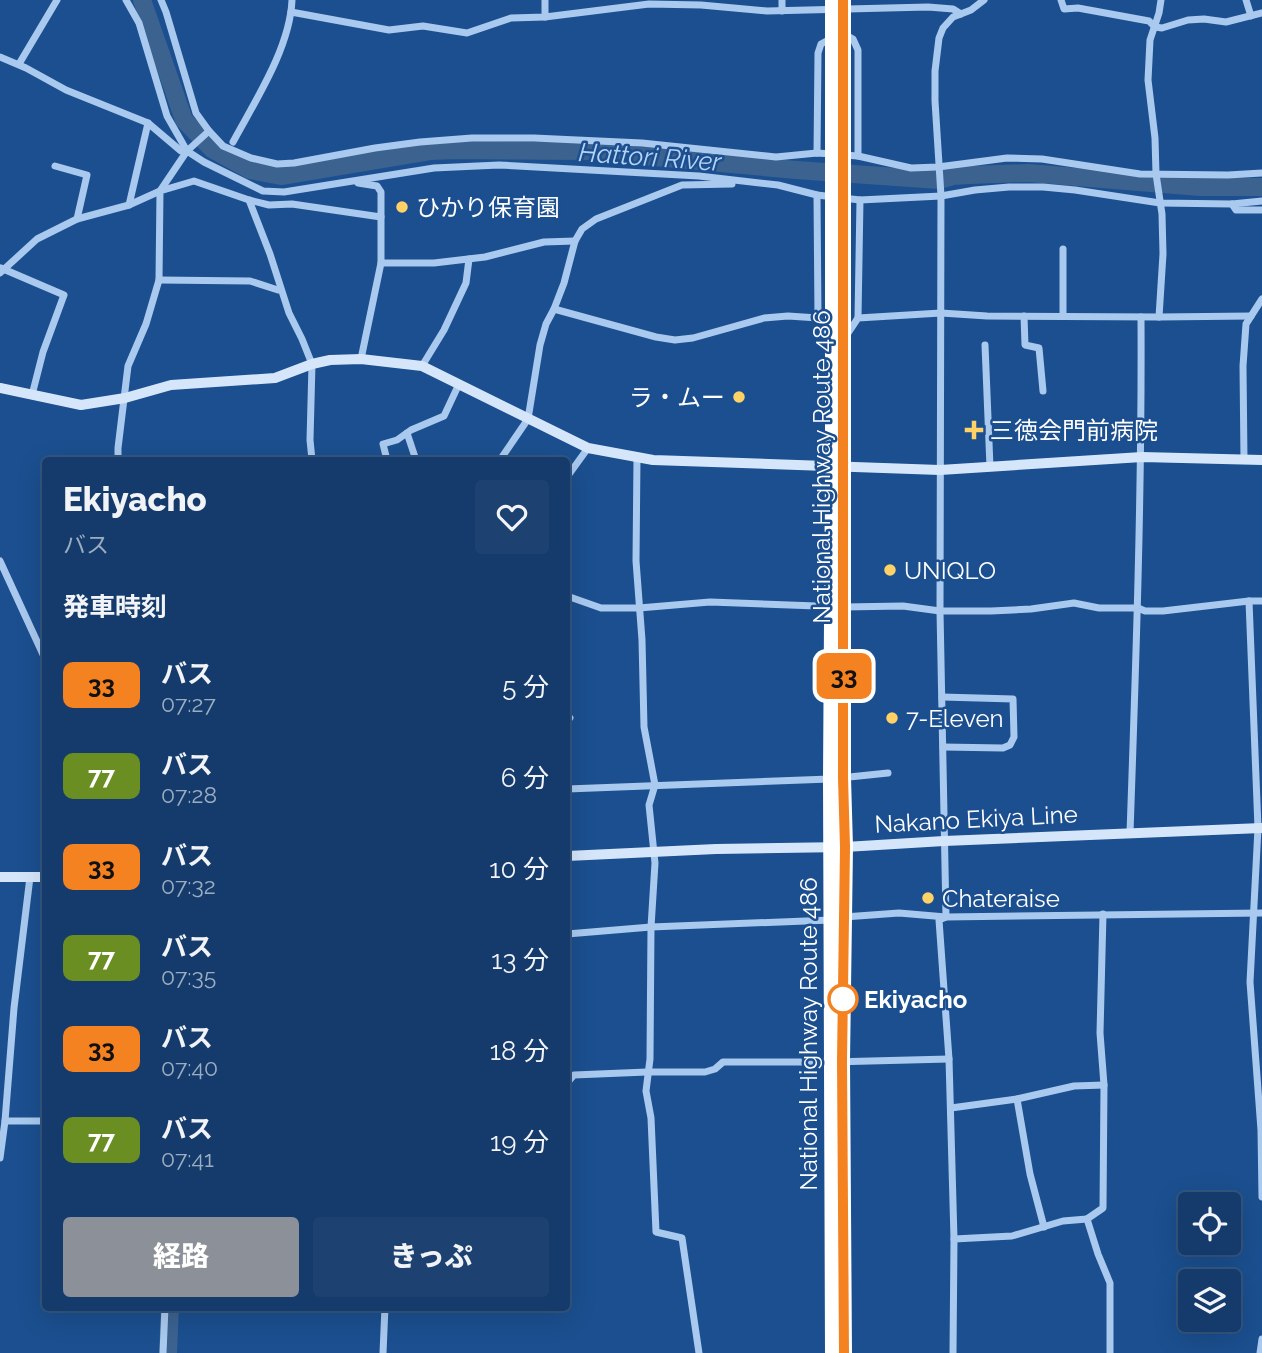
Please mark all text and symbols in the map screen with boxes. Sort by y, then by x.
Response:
water label: Hattori River [578,137,723,177]
place label: ひかり保育園 [416,193,560,222]
marker: ひかり保育園 [394,199,410,215]
street label: National Highway Route 486 [807,310,836,624]
place label: ラ・ムー [629,383,725,412]
marker: ラ・ムー [731,389,747,405]
place label: 三徳会門前病院 [990,416,1158,445]
marker: 三徳会門前病院 [964,420,984,440]
text: Ekiyacho [63,480,207,519]
button: heart [475,480,549,554]
text: バス [63,531,109,558]
place label: UNIQLO [904,556,996,585]
marker: UNIQLO [882,562,898,578]
text: 発車時刻 [63,592,167,622]
line badge: 33 [812,653,876,699]
text: バス [161,659,213,689]
text: 33 [831,661,857,690]
text: 33 [88,670,115,699]
text: 5 分 [502,672,549,702]
text: 07:27 [161,690,216,717]
place label: 7-Eleven [906,704,1004,733]
marker: 7-Eleven [884,710,900,726]
text: バス [161,750,213,780]
text: 77 [88,761,115,790]
text: 6 分 [501,763,549,793]
text: 07:28 [161,781,217,808]
street label: Nakano Ekiya Line [874,799,1078,839]
text: バス [161,841,213,871]
text: 33 [88,852,115,881]
text: 10 分 [489,854,549,884]
text: 07:32 [161,872,216,899]
street label: National Highway Route 486 [794,877,823,1191]
place label: Chateraise [942,884,1060,913]
marker: Chateraise [920,890,936,906]
text: バス [161,932,213,962]
text: 77 [88,943,115,972]
text: 13 分 [491,945,549,975]
text: 07:35 [161,963,216,990]
marker: Ekiyacho [828,984,858,1014]
place label: Ekiyacho [864,985,967,1014]
text: バス [161,1023,213,1053]
text: 33 [88,1034,115,1063]
text: 18 分 [490,1036,549,1066]
text: 07:40 [161,1054,218,1081]
text: バス [161,1114,213,1144]
text: 77 [88,1125,115,1154]
text: 19 分 [490,1127,549,1157]
text: 07:41 [161,1145,214,1172]
map controls [1178,1192,1241,1332]
button: locate [1178,1192,1241,1255]
button: 経路 [63,1217,299,1297]
button: きっぷ [313,1217,549,1297]
button: layers [1178,1269,1241,1332]

